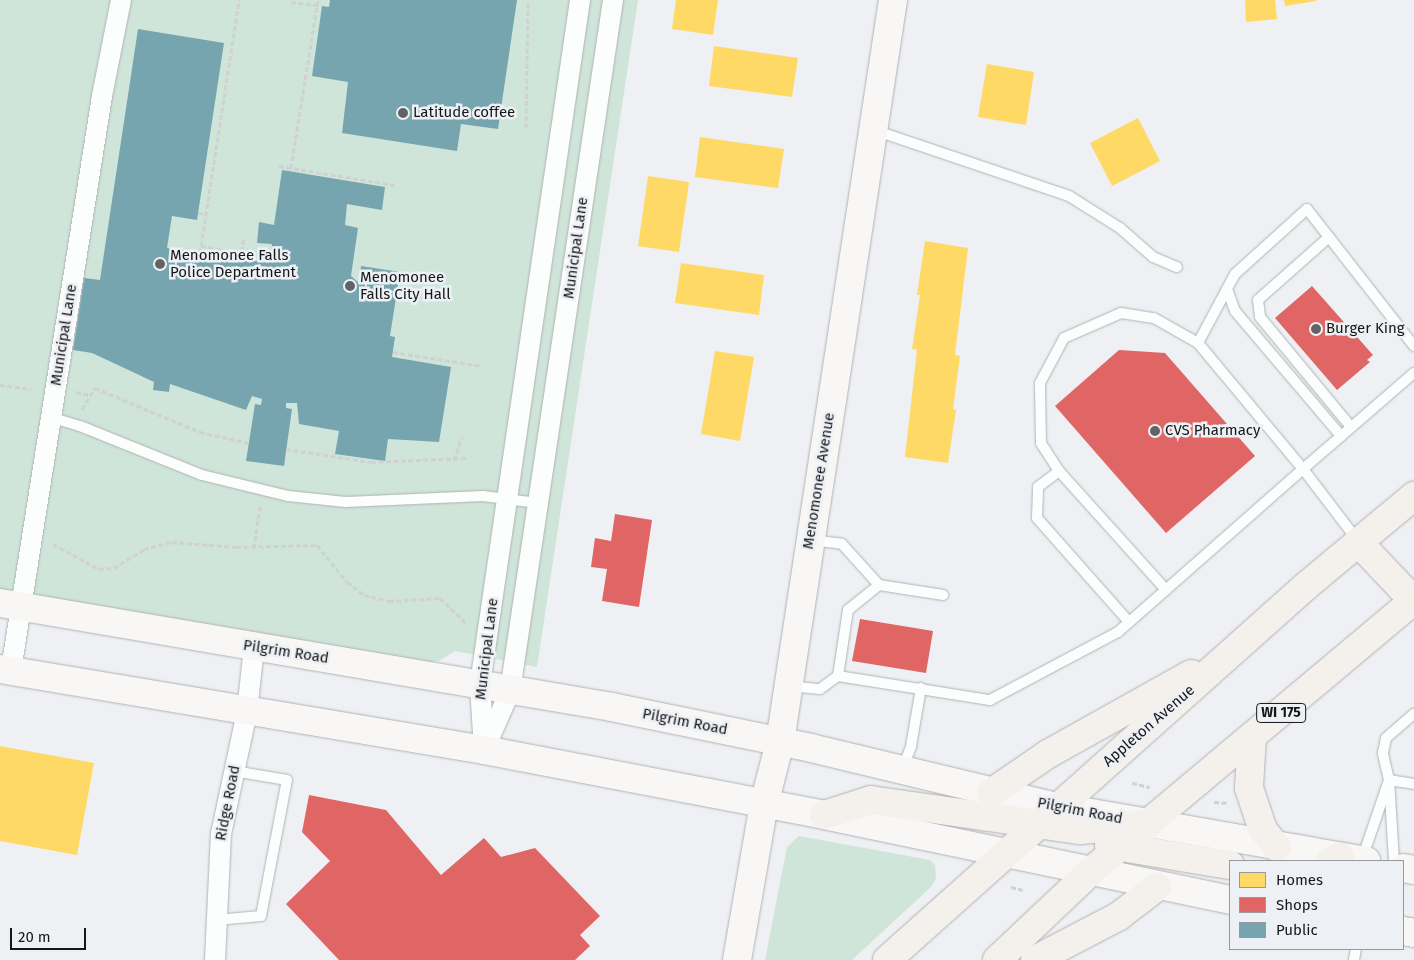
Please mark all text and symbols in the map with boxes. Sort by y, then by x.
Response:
place label: Latitude coffee [413,104,515,122]
marker: Latitude coffee [397,107,409,119]
street label: Municipal Lane [560,196,592,300]
place label: Menomonee Falls Police Department [170,246,296,281]
marker: Menomonee Falls Police Department [154,258,166,270]
place label: Menomonee Falls City Hall [360,268,451,303]
marker: Menomonee Falls City Hall [344,280,356,292]
street label: Municipal Lane [47,283,81,387]
place label: Burger King [1326,320,1405,338]
marker: Burger King [1310,323,1322,335]
street label: Menomonee Avenue [799,411,839,551]
place label: CVS Pharmacy [1165,422,1260,440]
marker: CVS Pharmacy [1149,425,1161,437]
street label: Municipal Lane [472,597,502,701]
street label: Pilgrim Road [242,636,330,668]
street label: Appleton Avenue [1100,681,1198,771]
road number: WI 175 [1256,701,1306,724]
street label: Pilgrim Road [641,705,729,739]
street label: Ridge Road [212,764,244,842]
street label: Pilgrim Road [1036,794,1124,828]
legend [1229,860,1404,950]
text: Homes [1276,871,1323,889]
text: Shops [1276,896,1318,914]
scale bar [12,918,89,950]
text: Public [1276,921,1318,939]
text: 20 m [18,928,51,946]

